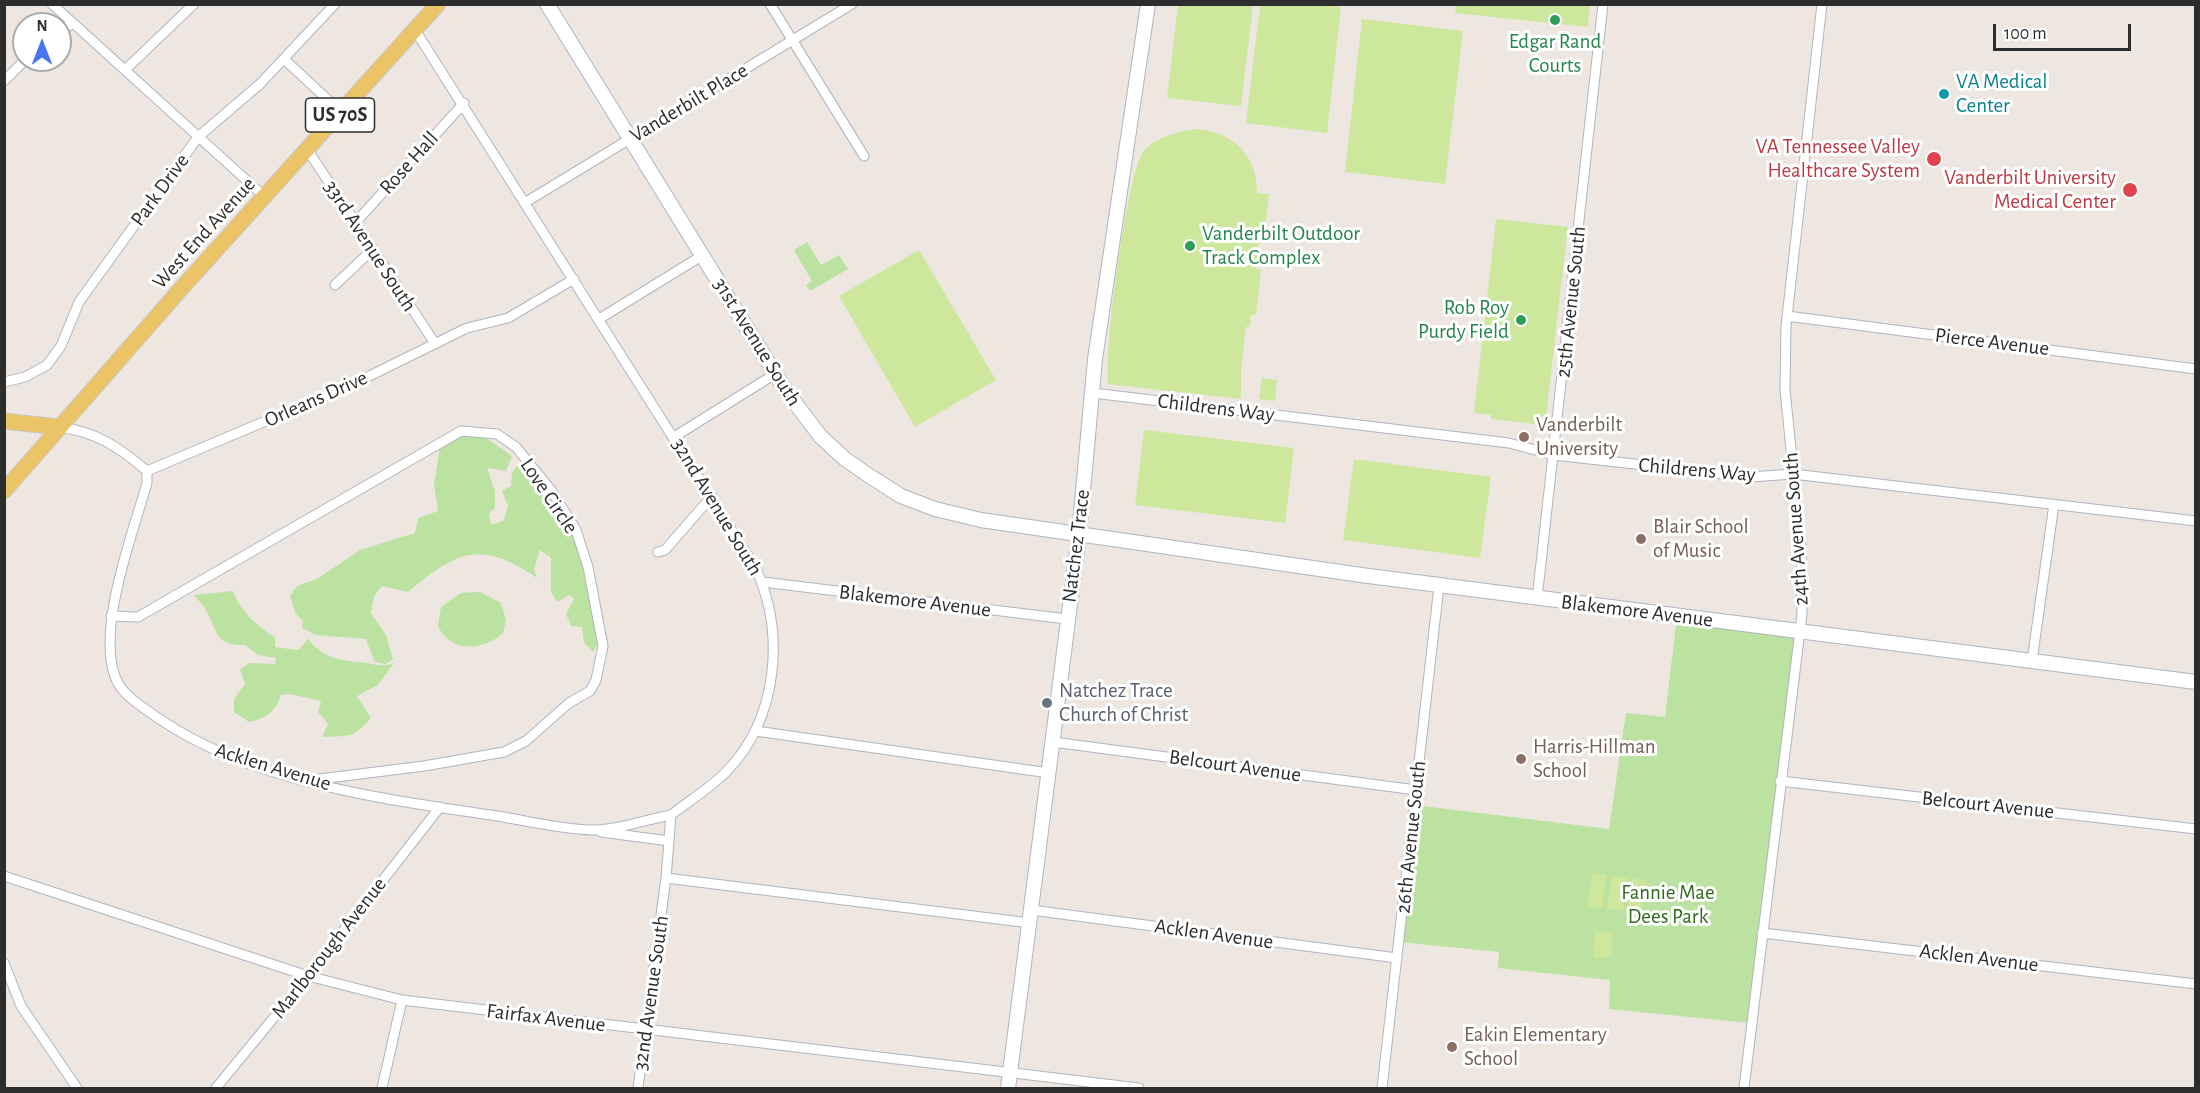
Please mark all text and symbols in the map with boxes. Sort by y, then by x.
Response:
north arrow [12,12,72,72]
scale bar [1996,12,2134,50]
marker: Edgar Rand Courts [1548,13,1562,27]
text: N [36,18,48,34]
text: 100 m [2004,25,2047,43]
place label: Edgar Rand Courts [1509,29,1601,79]
street label: Vanderbilt Place [625,58,753,148]
place label: VA Medical Center [1956,69,2048,119]
marker: VA Medical Center [1937,87,1951,101]
road number: US 70S [306,98,374,132]
street label: Rose Hall [374,126,444,200]
place label: VA Tennessee Valley Healthcare System [1755,134,1920,184]
street label: Park Drive [125,149,195,231]
marker: VA Tennessee Valley Healthcare System [1925,150,1943,168]
place label: Vanderbilt University Medical Center [1944,165,2116,215]
street label: West End Avenue [147,172,261,294]
street label: 33rd Avenue South [318,176,422,316]
marker: Vanderbilt University Medical Center [2121,181,2139,199]
place label: Vanderbilt Outdoor Track Complex [1202,221,1360,271]
street label: 25th Avenue South [1551,225,1591,379]
marker: Vanderbilt Outdoor Track Complex [1183,239,1197,253]
street label: 31st Avenue South [707,273,807,411]
place label: Rob Roy Purdy Field [1418,295,1509,345]
marker: Rob Roy Purdy Field [1514,313,1528,327]
street label: Pierce Avenue [1933,322,2051,362]
street label: Orleans Drive [261,365,371,433]
street label: Childrens Way [1156,388,1276,428]
place label: Vanderbilt University [1536,412,1622,462]
marker: Vanderbilt University [1517,430,1531,444]
street label: 32nd Avenue South [666,434,768,580]
street label: Childrens Way [1637,452,1757,488]
street label: 24th Avenue South [1778,452,1814,606]
street label: Love Circle [515,453,583,539]
street label: Natchez Trace [1057,488,1095,604]
place label: Blair School of Music [1653,514,1749,564]
marker: Blair School of Music [1634,532,1648,546]
street label: Blakemore Avenue [837,579,993,623]
street label: Blakemore Avenue [1559,589,1715,633]
place label: Natchez Trace Church of Christ [1059,678,1188,728]
marker: Natchez Trace Church of Christ [1040,696,1054,710]
place label: Harris-Hillman School [1533,734,1656,784]
street label: Acklen Avenue [212,737,334,797]
street label: Belcourt Avenue [1167,744,1303,788]
marker: Harris-Hillman School [1514,752,1528,766]
street label: 26th Avenue South [1390,759,1432,915]
street label: Belcourt Avenue [1921,786,2055,824]
street label: Marlborough Avenue [266,872,392,1024]
park label: Fannie Mae Dees Park [1621,880,1715,930]
street label: Acklen Avenue [1153,913,1275,955]
street label: 32nd Avenue South [628,914,674,1072]
street label: Acklen Avenue [1918,938,2040,978]
street label: Fairfax Avenue [485,998,607,1038]
place label: Eakin Elementary School [1464,1022,1607,1072]
marker: Eakin Elementary School [1445,1040,1459,1054]

